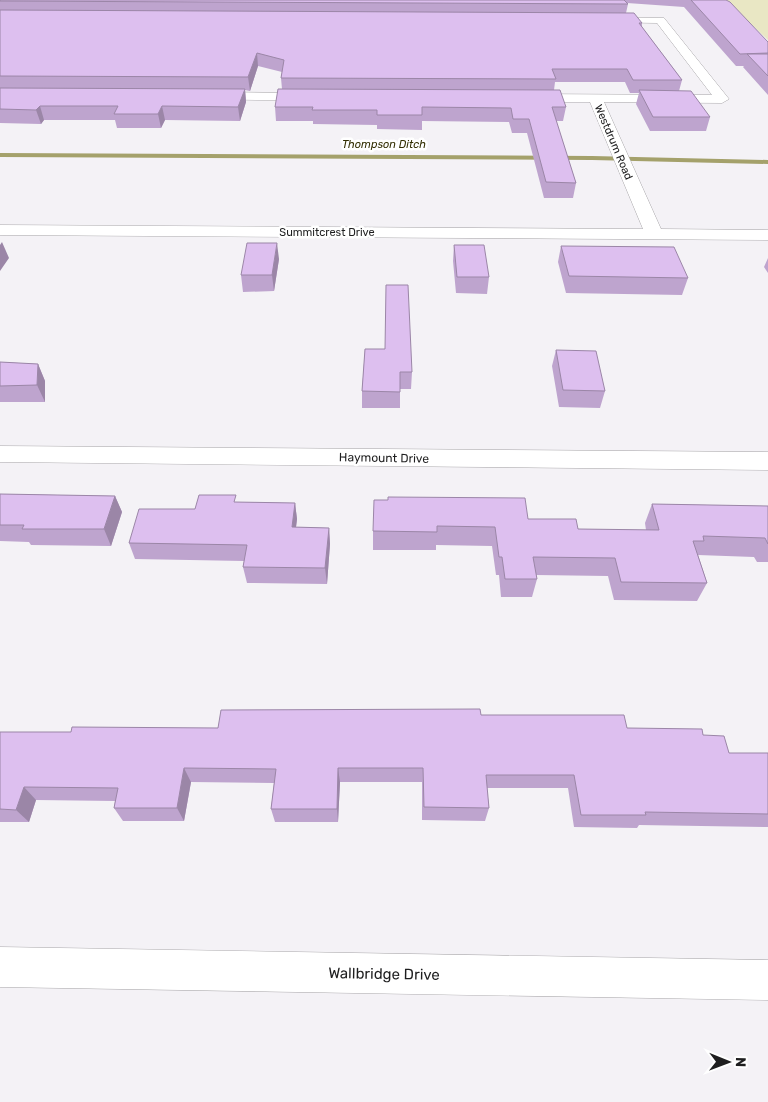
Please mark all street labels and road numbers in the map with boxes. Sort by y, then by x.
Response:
street label: Westdrum Road [592,103,635,182]
street label: Summitcrest Drive [279,226,375,239]
street label: Haymount Drive [339,450,429,466]
street label: Wallbridge Drive [328,964,440,984]

